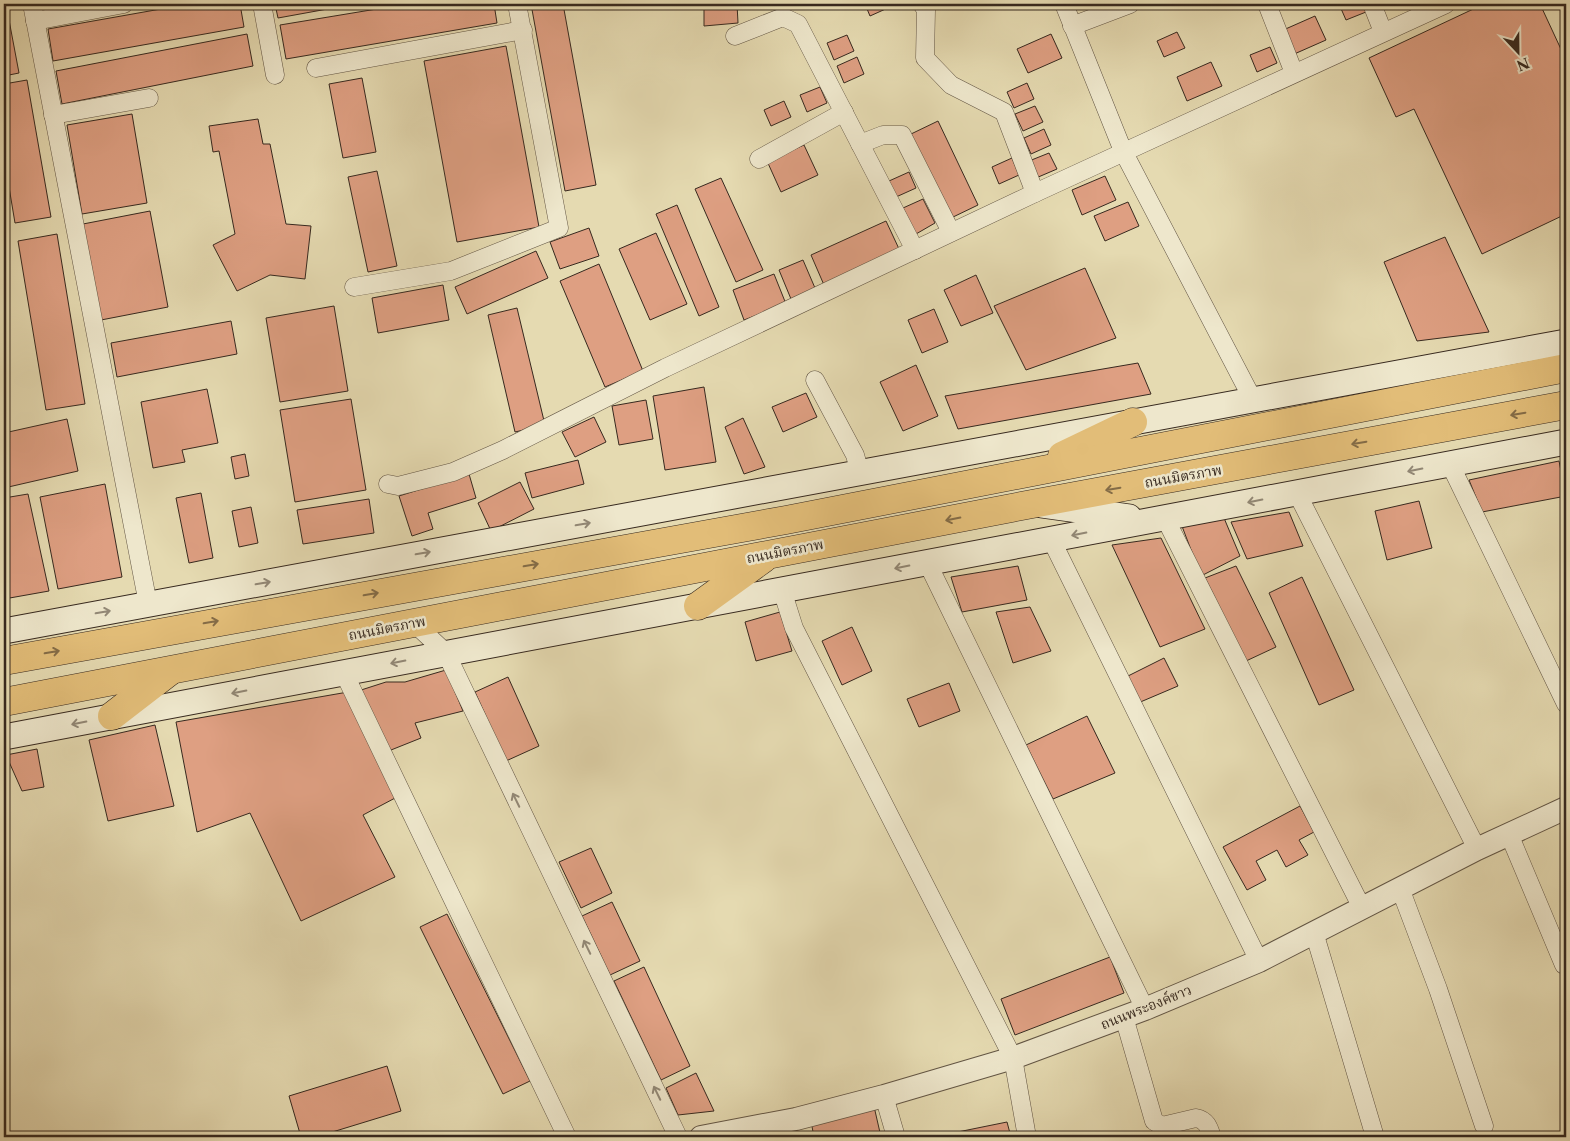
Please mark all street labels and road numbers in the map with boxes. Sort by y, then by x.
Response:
street label: ถนนมิตรภาพ [1143,460,1223,492]
street label: ถนนมิตรภาพ [745,535,825,567]
street label: ถนนมิตรภาพ [347,612,427,644]
street label: ถนนพระองค์ขาว [1098,981,1194,1033]

